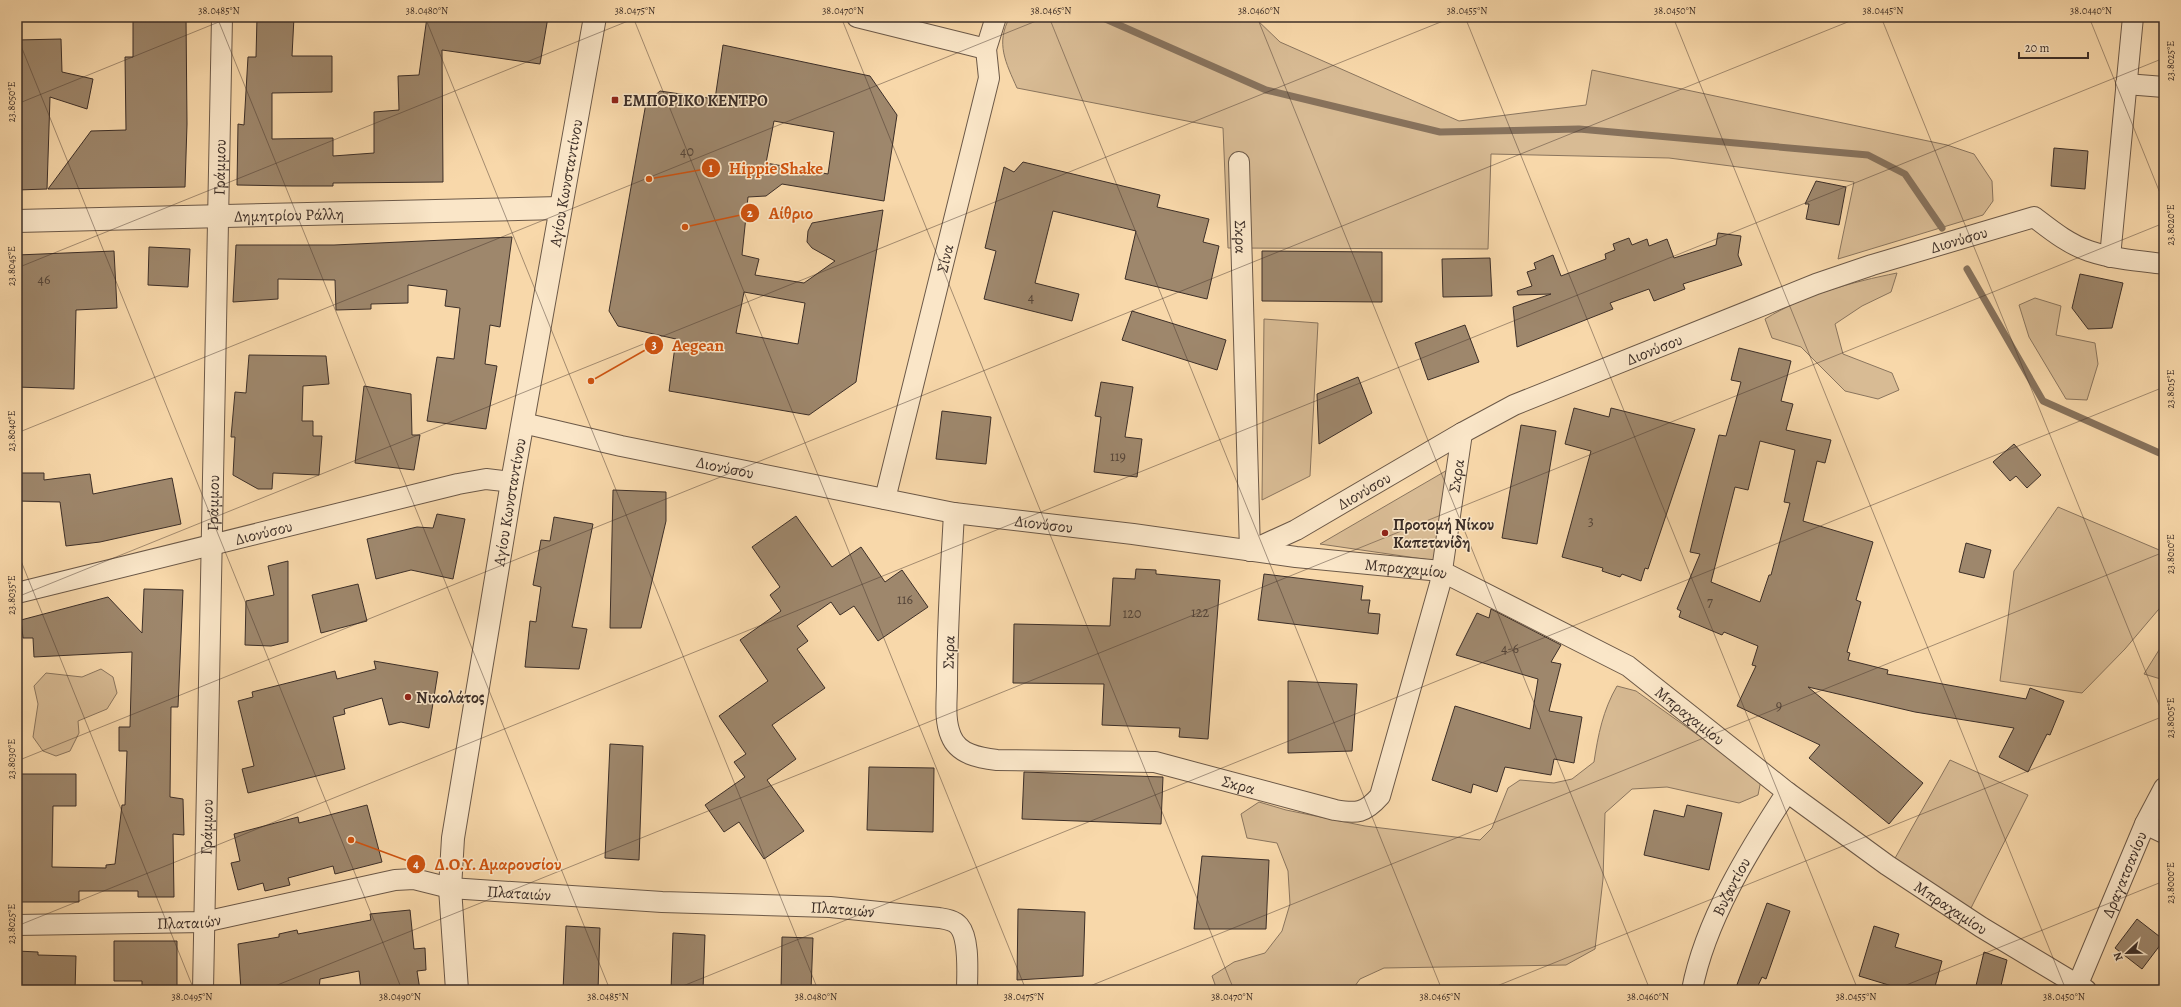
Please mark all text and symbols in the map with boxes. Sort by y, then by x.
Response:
text: 38.0485°N [198,4,240,17]
text: 38.0480°N [406,4,448,17]
text: 38.0475°N [615,4,655,17]
text: 38.0470°N [822,4,864,17]
text: 38.0465°N [1030,4,1072,17]
text: 38.0460°N [1238,4,1280,17]
text: 38.0455°N [1447,4,1487,17]
text: 38.0450°N [1654,4,1696,17]
text: 38.0445°N [1863,4,1903,17]
text: 38.0440°N [2070,4,2112,17]
scale bar [2019,34,2088,60]
text: 20 m [2025,40,2049,56]
text: 23.8025°E [2164,41,2177,81]
text: 23.8050°E [5,82,18,122]
place label: ΕΜΠΟΡΙΚΟ ΚΕΝΤΡΟ [623,90,768,112]
marker: ΕΜΠΟΡΙΚΟ ΚΕΝΤΡΟ [610,95,620,105]
street label: Αγίου Κωνσταντίνου [544,118,589,250]
street label: Γράμμου [209,139,232,196]
house number: 40 [680,142,694,161]
callout: Hippie Shake [701,154,831,183]
text: Hippie Shake [729,157,823,180]
text: 1 [709,160,714,176]
callout: Αίθριο [740,199,821,228]
text: Αίθριο [768,202,813,225]
street label: Δημητρίου Ράλλη [234,203,344,228]
text: 23.8020°E [2164,204,2177,246]
text: 2 [747,205,753,221]
street label: Σκρα [1229,220,1252,254]
street label: Διονύσου [1928,221,1990,259]
street label: Σίνα [931,242,960,275]
text: 23.8045°E [5,246,18,286]
house number: 46 [38,270,50,289]
house number: 4 [1028,288,1034,307]
street label: Διονύσου [1623,329,1686,371]
callout: Aegean [644,330,732,359]
text: Aegean [671,334,725,357]
text: 3 [651,337,657,353]
text: 23.8015°E [2164,370,2177,408]
text: 23.8040°E [5,410,18,451]
street label: Αγίου Κωνσταντίνου [488,437,532,569]
house number: 119 [1110,447,1126,466]
street label: Διονύσου [694,451,756,485]
street label: Σκρα [1443,457,1470,494]
street label: Διονύσου [1333,467,1395,516]
street label: Γράμμου [202,475,225,531]
street label: Διονύσου [1014,510,1074,539]
house number: 3 [1588,512,1594,531]
place label: Προτομή Νίκου Καπετανίδη [1393,514,1494,554]
street label: Διονύσου [233,515,295,551]
marker: Προτομή Νίκου Καπετανίδη [1380,528,1390,538]
text: 23.8010°E [2164,534,2177,574]
street label: Μπραχαμίου [1364,554,1452,585]
text: 23.8035°E [5,575,18,615]
house number: 116 [897,590,913,609]
house number: 7 [1707,593,1713,612]
house number: 122 [1191,603,1209,622]
house number: 120 [1123,604,1141,623]
street label: Σκρα [937,635,961,669]
house number: 4-6 [1501,639,1519,658]
street label: Μπραχαμίου [1650,682,1729,751]
place label: Νικολάτος [416,687,485,709]
marker: Νικολάτος [403,692,413,702]
house number: 9 [1776,696,1782,715]
text: 23.8005°E [2164,698,2177,738]
text: 23.8030°E [5,739,18,779]
street label: Σκρα [1219,770,1258,800]
street label: Γράμμου [196,799,219,855]
street label: Δραγατσανίου [2097,828,2153,921]
callout: Δ.Ο.Υ. Αμαρουσίου [406,850,570,879]
text: Δ.Ο.Υ. Αμαρουσίου [434,853,562,876]
street label: Βυζαντίου [1708,854,1756,920]
text: 4 [413,856,419,872]
text: 23.8000°E [2164,862,2177,904]
street label: Μπραχαμίου [1910,876,1991,940]
street label: Πλαταιών [486,880,552,907]
street label: Πλαταιών [810,896,876,923]
text: 23.8025°E [5,904,18,944]
street label: Πλαταιών [157,908,224,935]
north arrow [2107,933,2147,973]
text: N [2110,950,2127,963]
text: 38.0495°N [172,990,212,1003]
text: 38.0490°N [379,990,421,1003]
text: 38.0485°N [587,990,629,1003]
text: 38.0480°N [795,990,837,1003]
text: 38.0475°N [1004,990,1044,1003]
text: 38.0470°N [1211,990,1253,1003]
text: 38.0465°N [1419,990,1461,1003]
text: 38.0460°N [1627,990,1669,1003]
text: 38.0455°N [1836,990,1876,1003]
text: 38.0450°N [2043,990,2085,1003]

